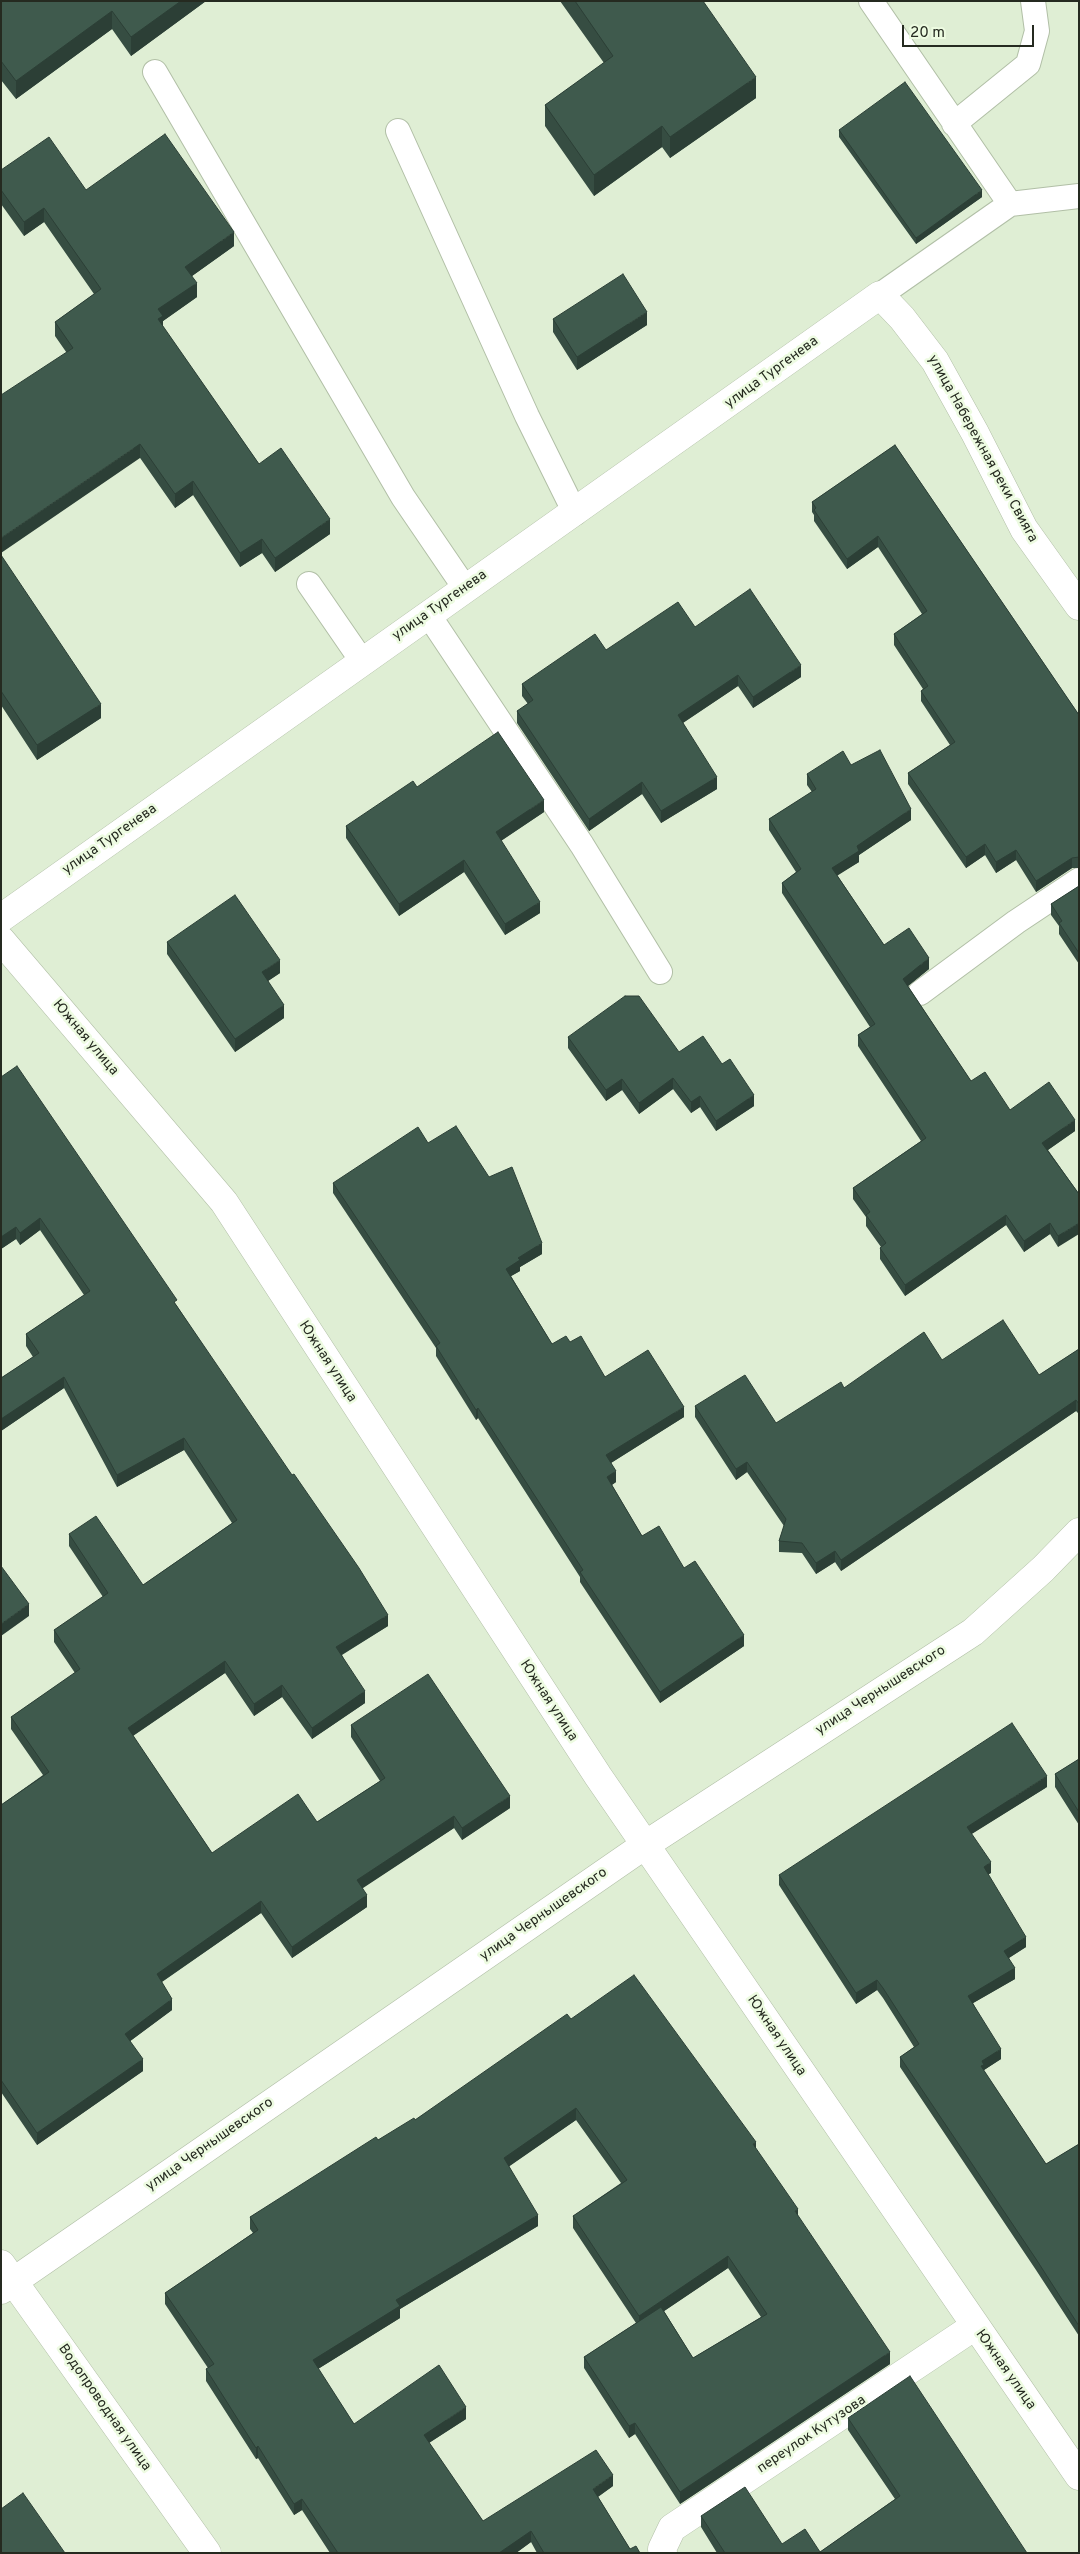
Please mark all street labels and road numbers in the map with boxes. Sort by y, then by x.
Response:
street label: улица Тургенева [722,333,822,413]
street label: улица Набережная реки Свияга [923,352,1041,546]
street label: улица Тургенева [390,567,490,645]
street label: улица Тургенева [60,801,160,879]
street label: Южная улица [48,997,122,1079]
street label: Южная улица [294,1318,360,1406]
street label: улица Чернышевского [813,1643,949,1739]
street label: Южная улица [515,1657,581,1745]
street label: улица Чернышевского [477,1865,611,1965]
street label: Южная улица [743,1992,809,2080]
street label: улица Чернышевского [143,2095,277,2195]
street label: Южная улица [971,2327,1039,2413]
street label: Водопроводная улица [54,2341,154,2475]
street label: переулок Кутузова [754,2392,870,2478]

